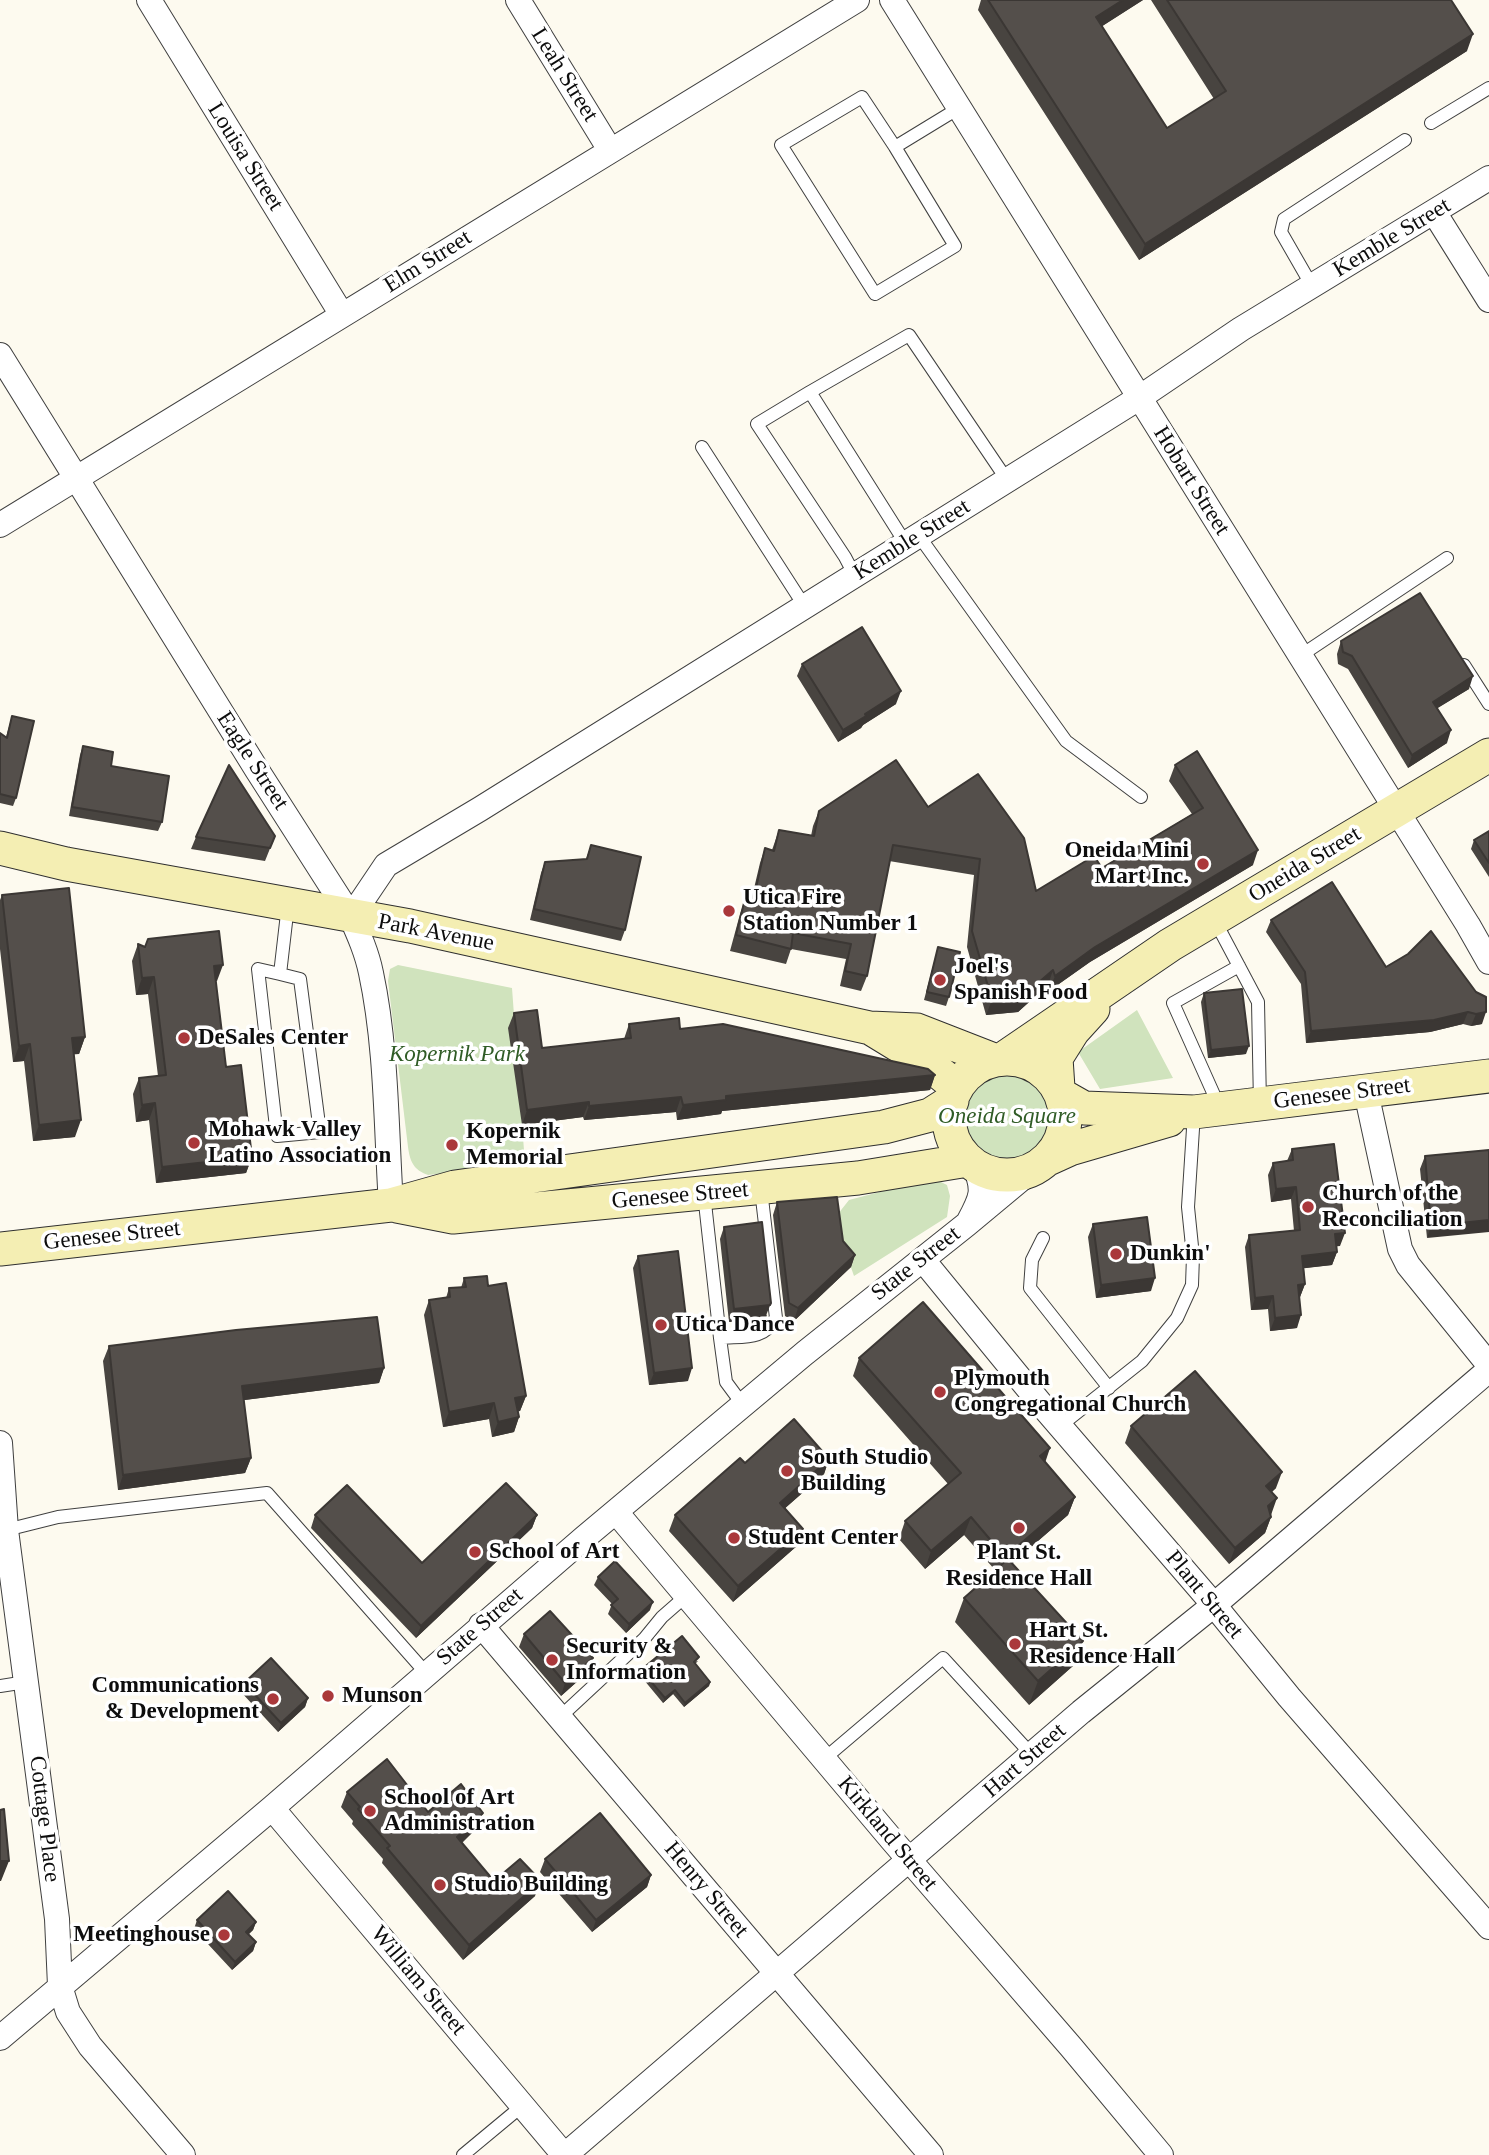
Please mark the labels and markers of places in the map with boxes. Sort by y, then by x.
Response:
place label: Oneida Mini Mart Inc. [1064,837,1189,891]
marker: Oneida Mini Mart Inc. [1195,856,1211,872]
place label: Utica Fire Station Number 1 [743,884,918,938]
marker: Utica Fire Station Number 1 [721,903,737,919]
place label: Joel's Spanish Food [954,953,1088,1007]
marker: Joel's Spanish Food [932,972,948,988]
place label: DeSales Center [198,1024,348,1052]
marker: DeSales Center [176,1030,192,1046]
place label: Mohawk Valley Latino Association [208,1116,391,1170]
place label: Kopernik Memorial [466,1118,563,1172]
marker: Mohawk Valley Latino Association [186,1135,202,1151]
marker: Kopernik Memorial [444,1137,460,1153]
place label: Church of the Reconciliation [1322,1180,1463,1234]
marker: Church of the Reconciliation [1300,1199,1316,1215]
place label: Dunkin' [1130,1240,1211,1268]
marker: Dunkin' [1108,1246,1124,1262]
place label: Utica Dance [675,1311,794,1339]
marker: Utica Dance [653,1317,669,1333]
place label: Plymouth Congregational Church [954,1365,1186,1419]
marker: Plymouth Congregational Church [932,1384,948,1400]
place label: South Studio Building [801,1444,928,1498]
marker: South Studio Building [779,1463,795,1479]
marker: Plant St. Residence Hall [1011,1520,1027,1536]
place label: Student Center [748,1524,898,1552]
marker: Student Center [726,1530,742,1546]
place label: School of Art [489,1538,619,1566]
place label: Plant St. Residence Hall [946,1539,1092,1593]
marker: School of Art [467,1544,483,1560]
place label: Hart St. Residence Hall [1029,1617,1175,1671]
place label: Security & Information [566,1633,686,1687]
marker: Hart St. Residence Hall [1007,1636,1023,1652]
marker: Security & Information [544,1652,560,1668]
place label: Communications & Development [92,1672,259,1726]
place label: Munson [342,1682,423,1710]
marker: Munson [320,1688,336,1704]
marker: Communications & Development [265,1691,281,1707]
place label: School of Art Administration [384,1784,535,1838]
marker: School of Art Administration [362,1803,378,1819]
place label: Studio Building [454,1871,608,1899]
marker: Studio Building [432,1877,448,1893]
place label: Meetinghouse [73,1921,210,1949]
marker: Meetinghouse [216,1927,232,1943]

